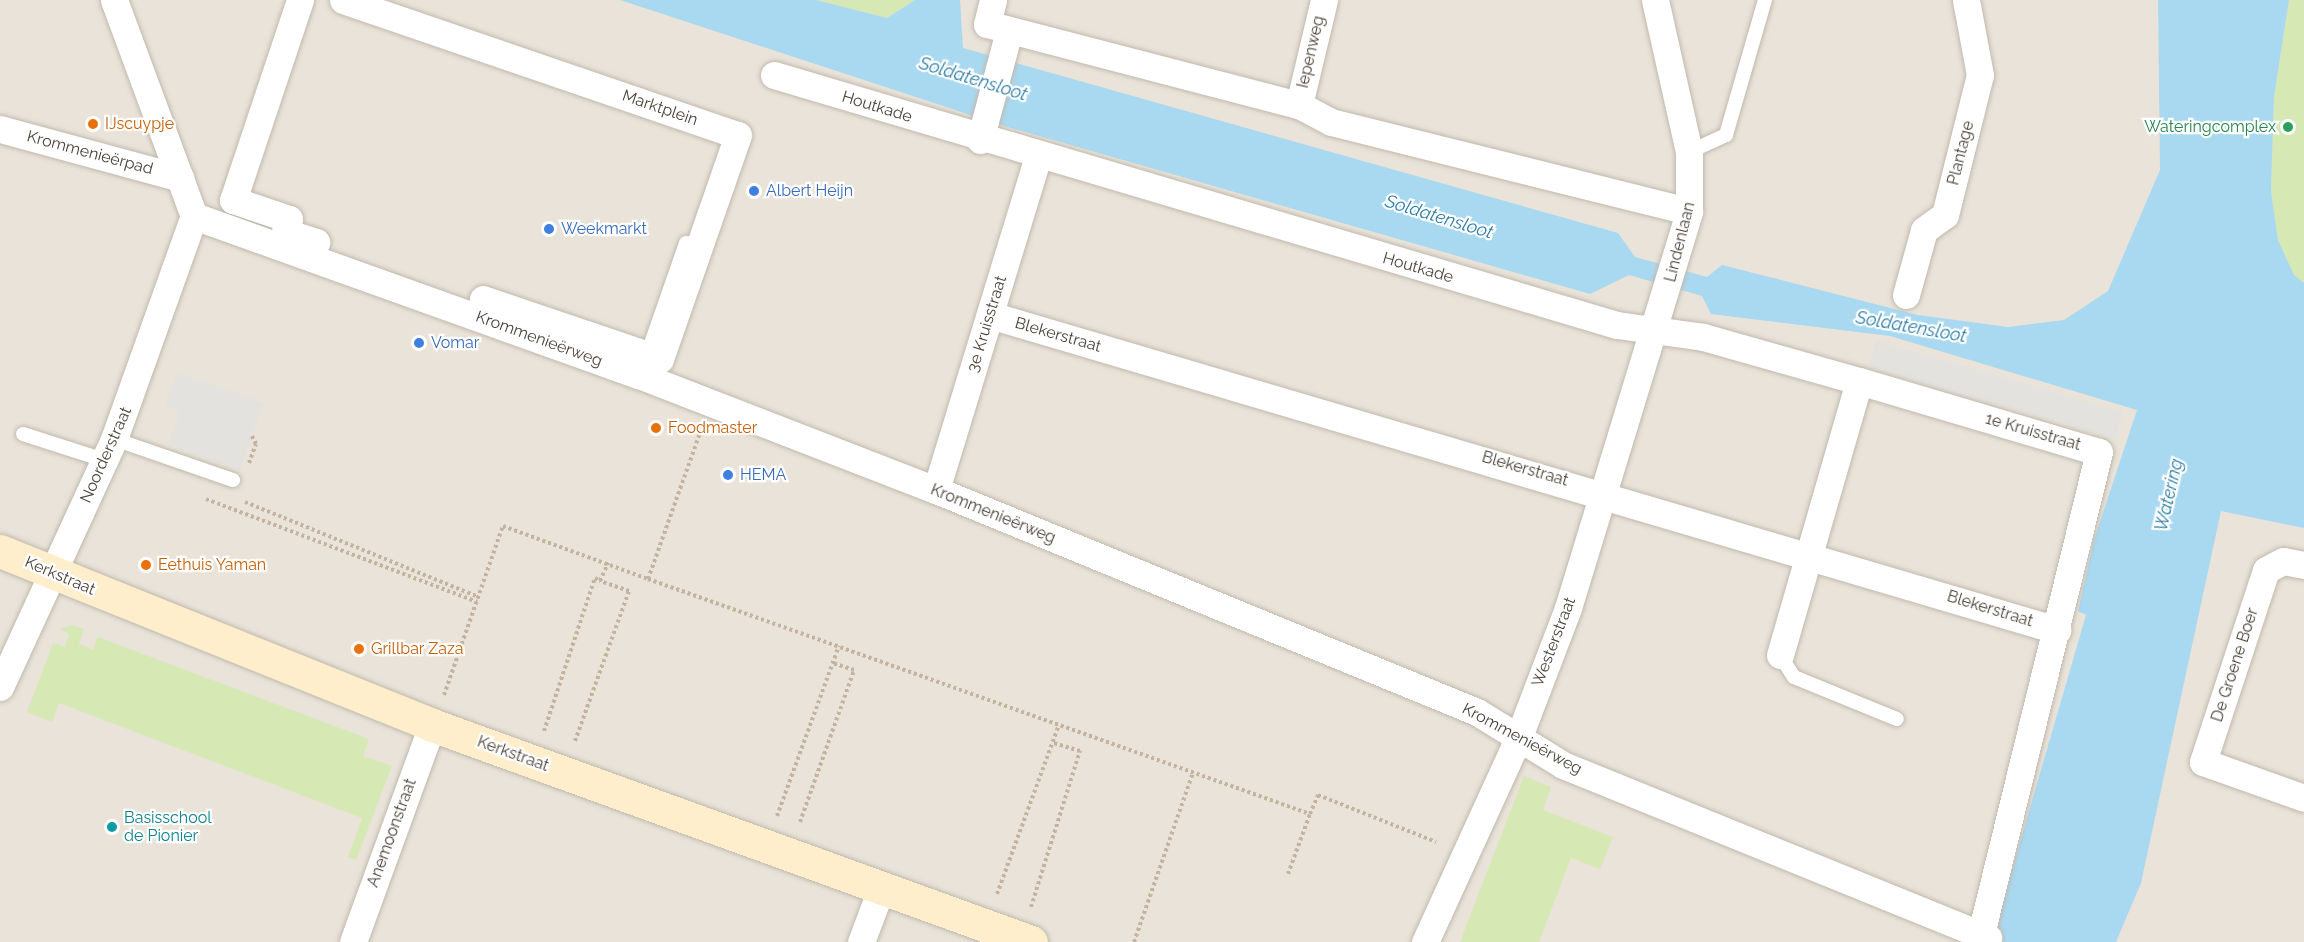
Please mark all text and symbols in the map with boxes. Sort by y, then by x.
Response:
street label: Iepenweg [1293,14,1329,90]
water label: Soldatensloot [916,52,1030,106]
street label: Marktplein [620,86,700,130]
street label: Houtkade [839,87,915,127]
place label: IJscuypje [105,114,174,134]
marker: IJscuypje [86,117,100,131]
place label: Wateringcomplex [2144,117,2276,137]
street label: Plantage [1944,119,1978,187]
marker: Wateringcomplex [2281,120,2295,134]
street label: Krommenieërpad [25,127,155,179]
place label: Albert Heijn [766,181,853,201]
marker: Albert Heijn [747,184,761,198]
water label: Soldatensloot [1382,190,1496,244]
street label: Lindenlaan [1661,200,1699,284]
place label: Weekmarkt [561,219,647,239]
marker: Weekmarkt [542,222,556,236]
street label: Houtkade [1380,249,1456,287]
street label: 3e Kruisstraat [963,273,1011,375]
street label: Krommenieërweg [473,307,605,371]
water label: Soldatensloot [1854,307,1968,347]
street label: Blekerstraat [1013,314,1103,356]
place label: Vomar [431,333,479,353]
marker: Vomar [412,336,426,350]
street label: Noorderstraat [76,404,136,506]
street label: 1e Kruisstraat [1983,409,2083,455]
place label: Foodmaster [668,418,757,438]
marker: Foodmaster [649,421,663,435]
street label: Blekerstraat [1480,448,1570,490]
water label: Watering [2150,457,2188,533]
place label: HEMA [740,465,786,485]
marker: HEMA [721,468,735,482]
street label: Krommenieërweg [928,480,1058,548]
street label: Kerkstraat [22,553,98,599]
place label: Eethuis Yaman [158,555,267,575]
marker: Eethuis Yaman [139,558,153,572]
street label: Blekerstraat [1945,587,2035,631]
street label: Westerstraat [1528,594,1580,690]
street label: De Groene Boer [2208,606,2262,724]
place label: Grillbar Zaza [371,639,464,659]
marker: Grillbar Zaza [352,642,366,656]
street label: Krommenieërweg [1459,699,1585,779]
street label: Kerkstraat [475,732,551,776]
street label: Anemoonstraat [363,776,421,890]
place label: Basisschool de Pionier [124,808,212,846]
marker: Basisschool de Pionier [105,820,119,834]

